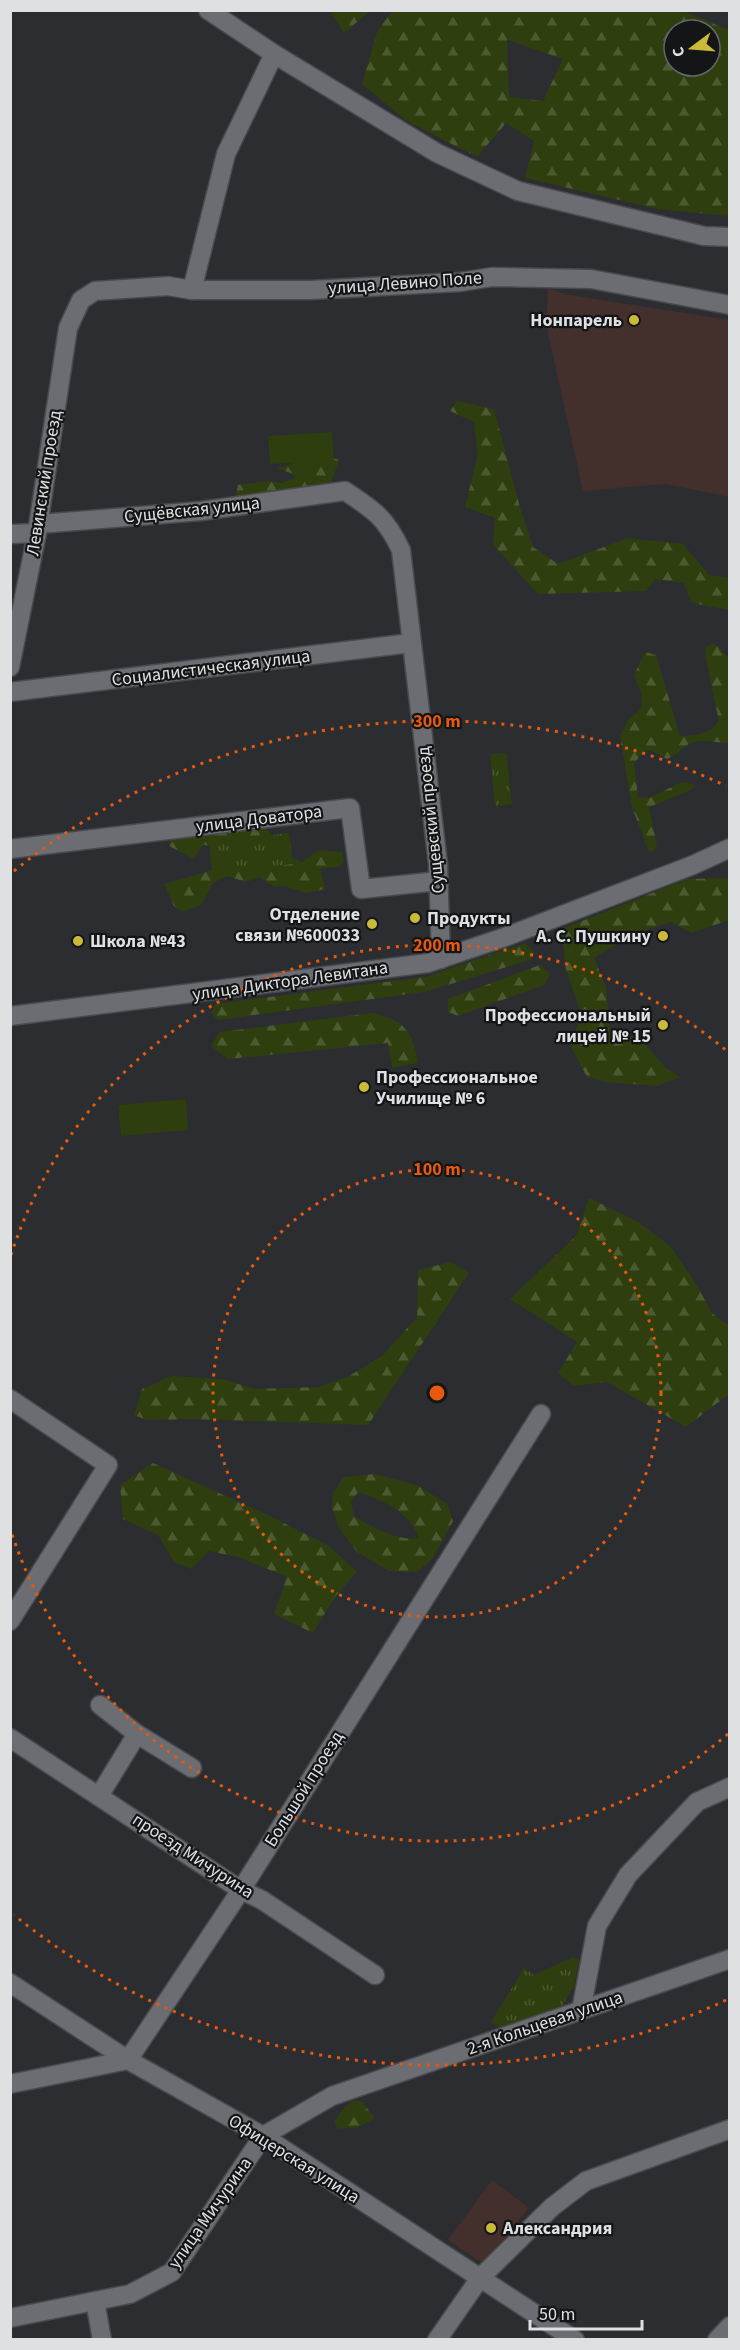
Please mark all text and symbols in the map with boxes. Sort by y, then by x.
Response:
north arrow [662,18,722,78]
text: С [667,44,690,59]
street label: улица Левино Поле [327,265,483,301]
place label: Нонпарель [530,308,622,333]
marker: Нонпарель [627,313,641,327]
street label: Левинский проезд [20,408,68,558]
street label: Сущёвская улица [123,490,261,530]
street label: Социалистическая улица [110,643,312,693]
text: 300 m [413,709,461,734]
street label: Сущевский проезд [411,745,451,895]
street label: улица Доватора [195,799,323,839]
place label: Отделение связи №600033 [235,902,360,948]
place label: Продукты [427,906,511,931]
marker: Продукты [408,911,422,925]
marker: Отделение связи №600033 [365,917,379,931]
place label: А. С. Пушкину [535,924,652,949]
place label: Школа №43 [90,929,186,954]
marker: А. С. Пушкину [656,929,670,943]
text: 200 m [413,933,461,958]
marker: Школа №43 [71,934,85,948]
street label: улица Диктора Левитана [191,955,389,1007]
place label: Профессиональный лицей № 15 [485,1003,651,1049]
marker: Профессиональный лицей № 15 [656,1018,670,1032]
place label: Профессиональное Училище № 6 [376,1065,538,1111]
marker: Профессиональное Училище № 6 [357,1080,371,1094]
text: 100 m [413,1157,461,1182]
centre of rings [427,1383,447,1403]
street label: Большой проезд [258,1726,350,1852]
street label: проезд Мичурина [127,1807,259,1905]
street label: 2-я Кольцевая улица [464,1985,626,2061]
street label: Офицерская улица [224,2109,364,2209]
street label: улица Мичурина [162,2152,258,2274]
place label: Александрия [502,2216,612,2241]
marker: Александрия [484,2221,498,2235]
scale bar [530,2293,642,2331]
text: 50 m [539,2302,575,2327]

